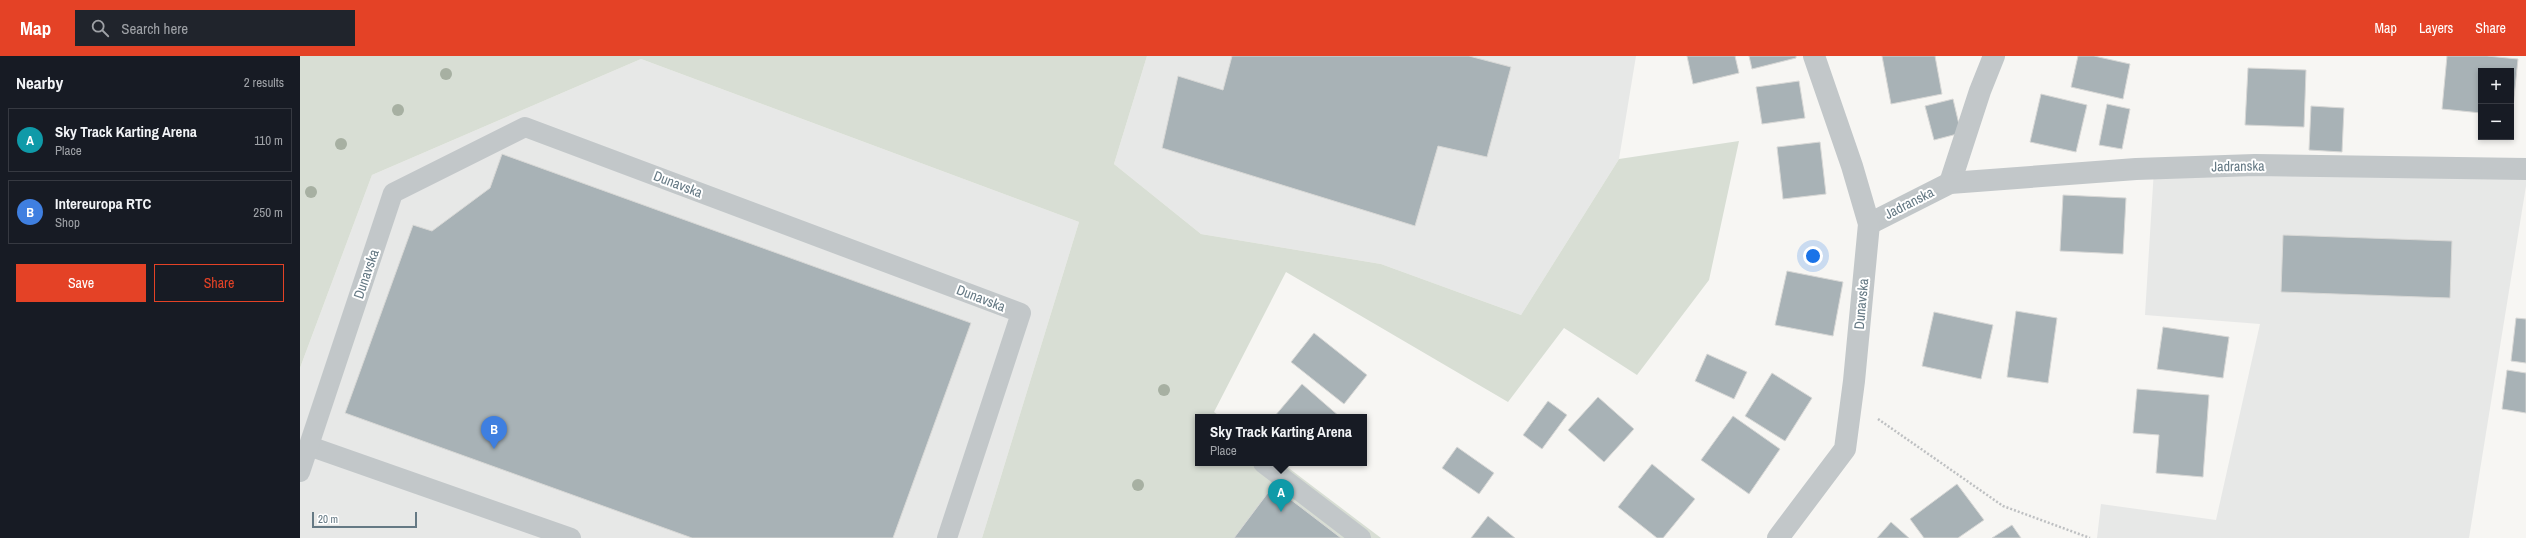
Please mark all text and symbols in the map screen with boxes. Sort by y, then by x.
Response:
search box [75,10,355,46]
text: Map [20,15,51,41]
icon: search [89,17,111,39]
text: Search here [121,18,188,39]
text: Map [2375,19,2397,37]
text: Layers [2419,19,2453,37]
text: Share [2475,19,2506,37]
map controls [2478,68,2514,140]
button: + [2478,68,2514,104]
text: Nearby [16,71,63,94]
text: 2 results [244,74,284,91]
button: − [2478,104,2514,140]
text: Sky Track Karting Arena [55,121,197,142]
text: A [26,132,34,149]
text: 110 m [254,132,283,149]
text: Place [55,142,82,159]
street label: Jadranska [2211,157,2265,175]
street label: Dunavska [651,166,706,202]
street label: Jadranska [1881,183,1937,223]
text: Intereuropa RTC [55,193,151,214]
text: B [26,204,34,221]
text: 250 m [253,204,283,221]
text: Shop [55,214,80,231]
street label: Dunavska [349,246,383,301]
your location [1803,246,1823,266]
button: Save [16,264,146,302]
button: Share [154,264,284,302]
street label: Dunavska [1850,277,1872,330]
street label: Dunavska [954,280,1009,316]
popup [1195,414,1367,466]
pin: B [481,416,507,449]
text: Sky Track Karting Arena [1210,421,1352,442]
text: Place [1210,442,1237,459]
pin: A [1268,479,1294,512]
scale bar [312,510,417,529]
text: 20 m [318,512,338,526]

